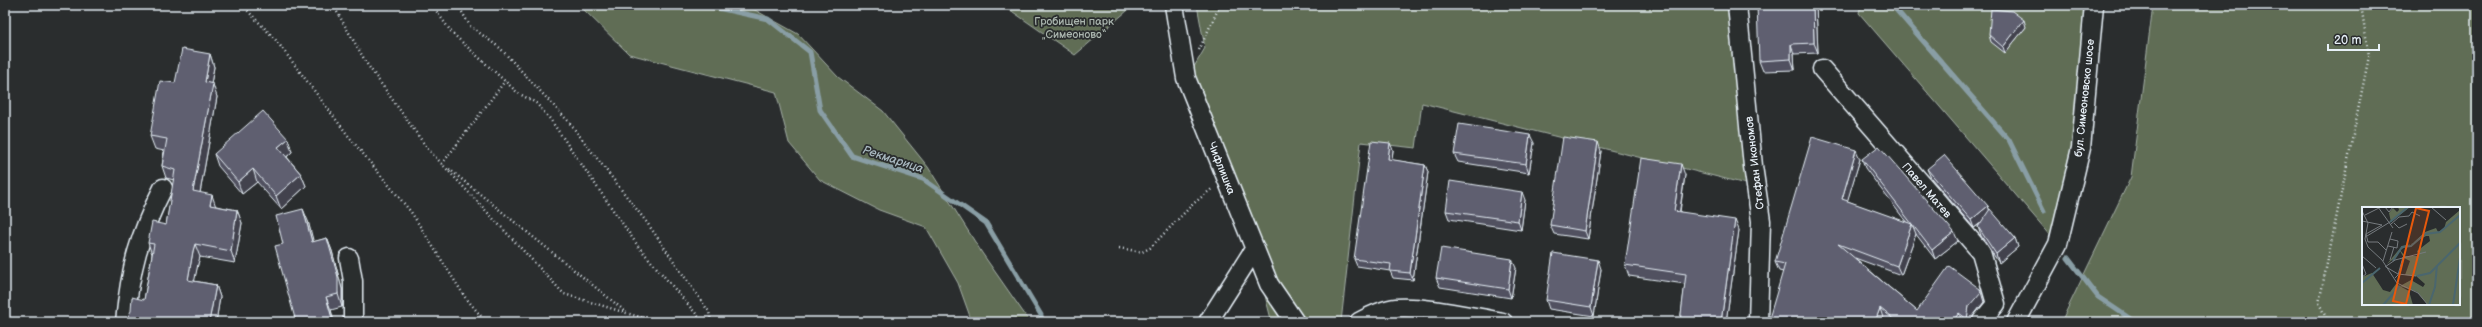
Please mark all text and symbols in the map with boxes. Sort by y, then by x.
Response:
park label: Гробищен парк „Симеоново“ [1034,15,1114,41]
scale bar [2328,26,2379,52]
text: 20 m [2334,33,2361,48]
street label: бул. Симеоновско шосе [2072,38,2097,158]
street label: Стефан Икономов [1742,115,1767,210]
street label: Чифлишка [1205,140,1238,197]
water label: Рекмарица [860,143,925,176]
street label: Павел Матев [1899,160,1954,221]
inset map [2362,207,2460,305]

